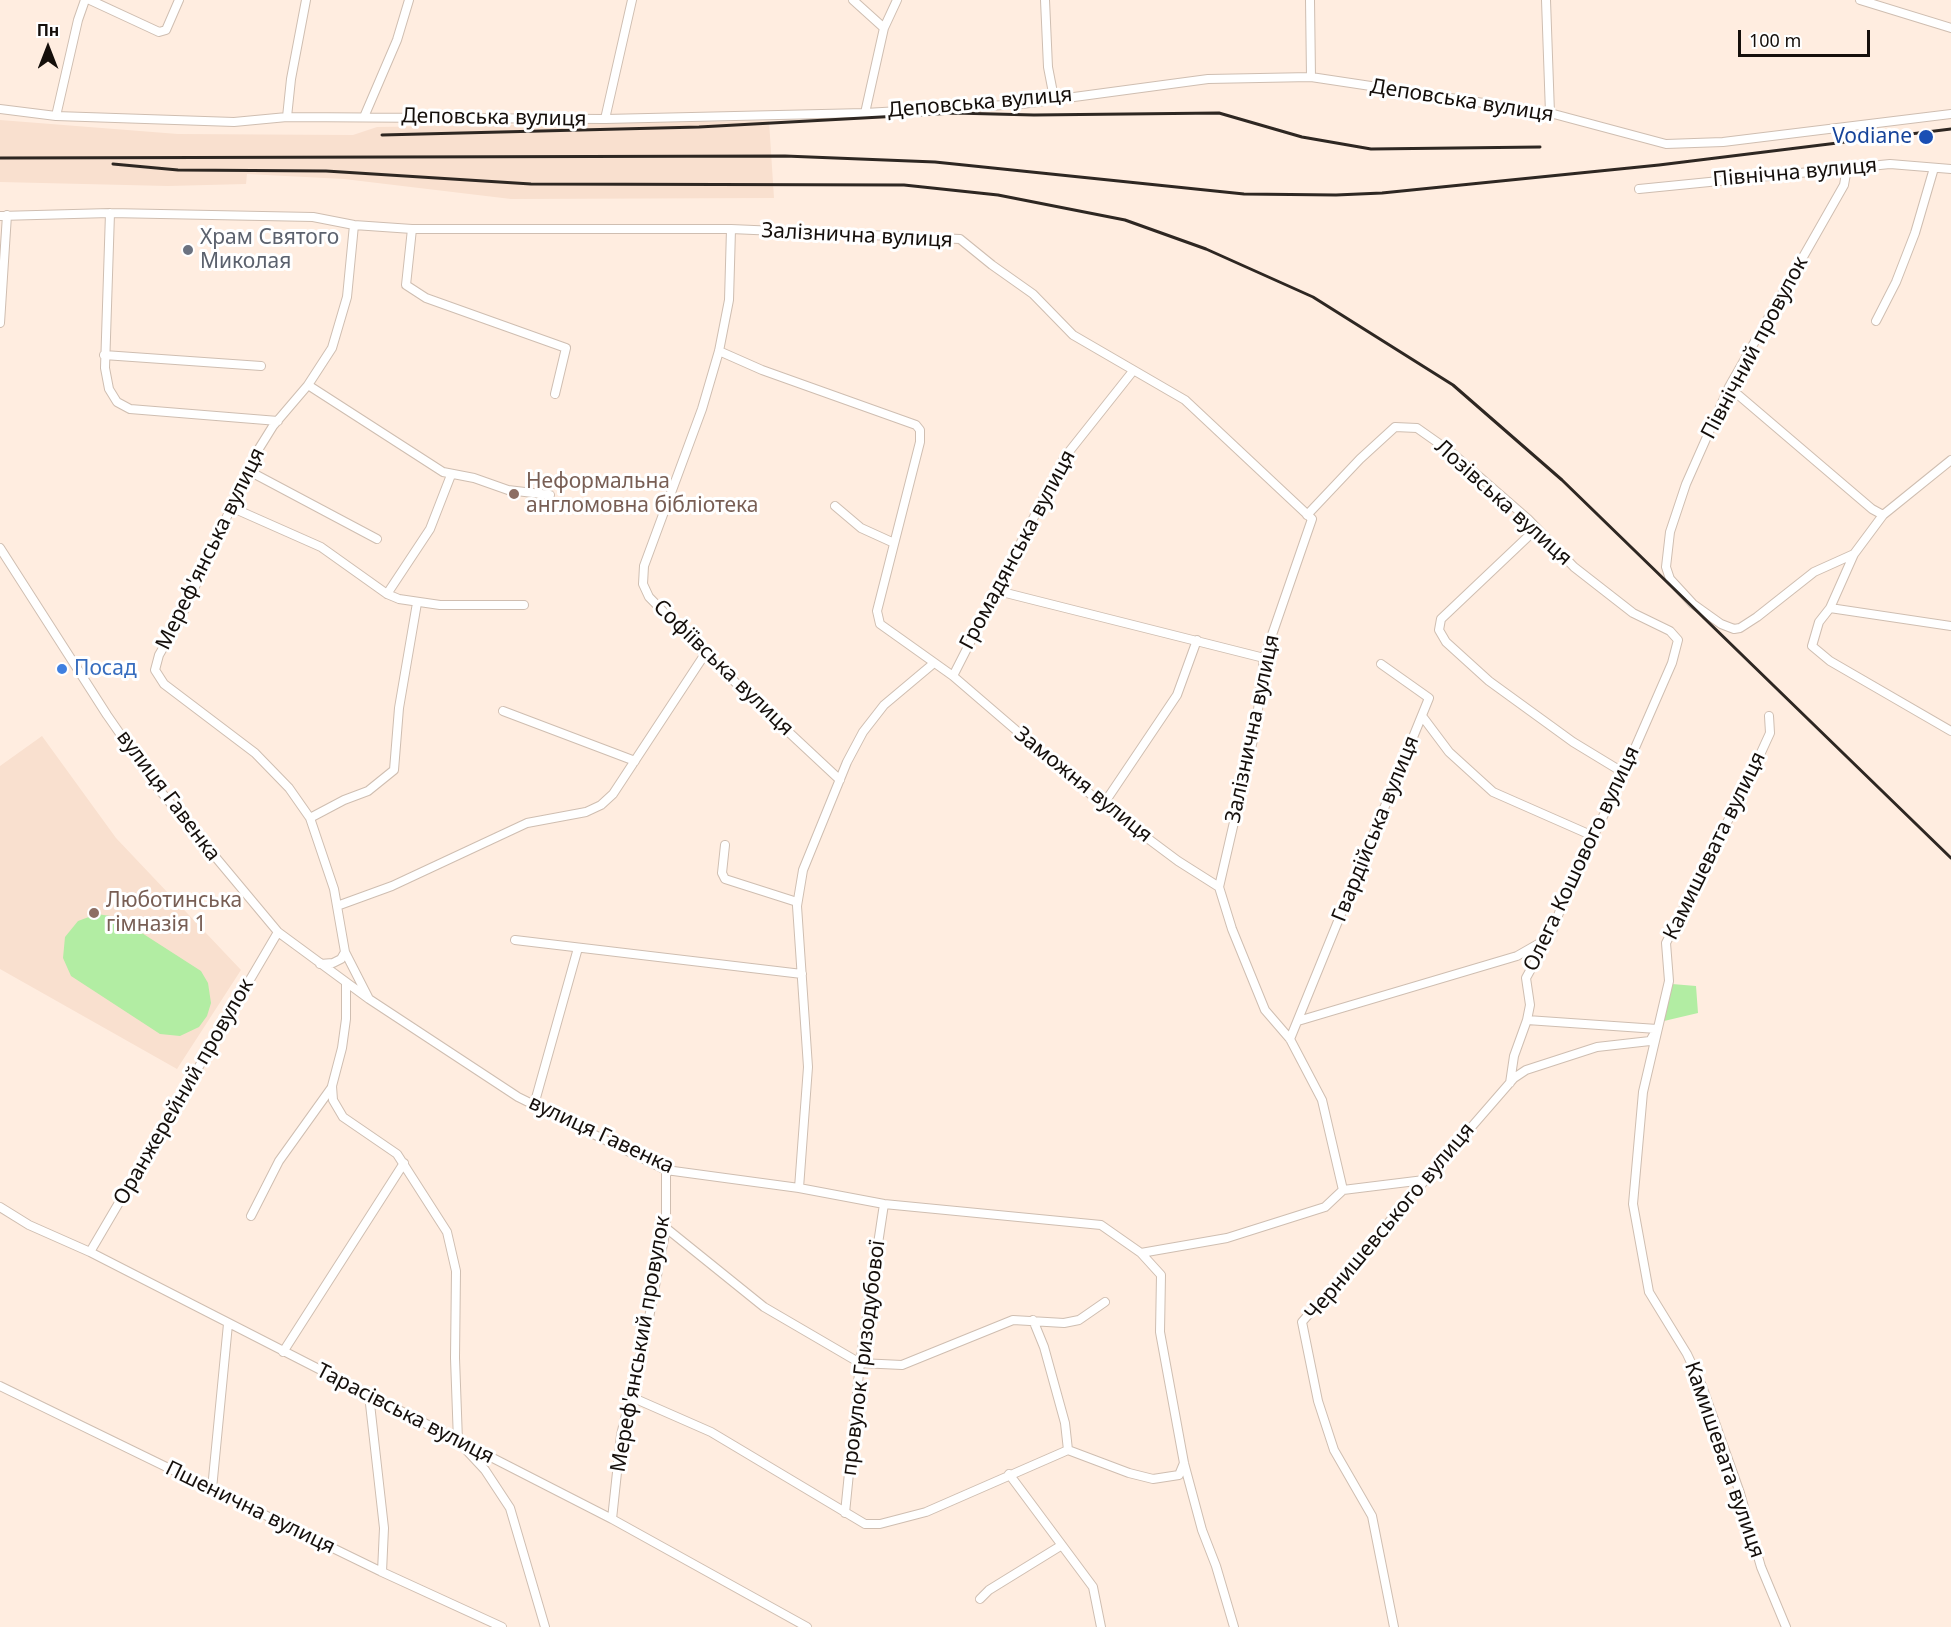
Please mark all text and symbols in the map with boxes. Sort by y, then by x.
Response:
north arrow [18,18,78,78]
scale bar [1741,18,1873,56]
text: Пн [37,19,59,41]
text: 100 m [1749,28,1801,52]
street label: Деповська вулиця [1369,74,1555,128]
street label: Деповська вулиця [887,82,1073,124]
street label: Деповська вулиця [401,104,587,132]
place label: Vodiane [1832,124,1912,150]
marker: Vodiane [1917,128,1935,146]
street label: Північна вулиця [1712,153,1878,193]
street label: Залізнична вулиця [761,218,953,254]
place label: Храм Святого Миколая [200,225,339,275]
marker: Храм Святого Миколая [181,243,195,257]
street label: Північний провулок [1696,252,1814,444]
street label: Лозівська вулиця [1429,435,1577,571]
street label: Мереф'янська вулиця [151,444,271,654]
street label: Громадянська вулиця [955,446,1081,654]
place label: Неформальна англомовна бібліотека [526,469,758,519]
marker: Неформальна англомовна бібліотека [507,487,521,501]
street label: Софіївська вулиця [648,595,798,741]
street label: Залізнична вулиця [1221,633,1285,825]
place label: Посад [74,656,137,682]
marker: Посад [55,662,69,676]
street label: Заможня вулиця [1009,722,1157,848]
street label: вулиця Гавенка [111,726,225,866]
street label: Гвардійська вулиця [1327,732,1425,926]
street label: Олега Кошового вулиця [1519,743,1645,975]
street label: Камишевата вулиця [1659,748,1771,944]
place label: Люботинська гiмназiя 1 [106,888,242,938]
marker: Люботинська гiмназiя 1 [87,906,101,920]
street label: Оранжерейний провулок [109,974,259,1210]
street label: вулиця Гавенка [524,1090,678,1180]
street label: Чернишевського вулиця [1300,1118,1480,1326]
street label: Мереф'янський провулок [606,1214,676,1474]
street label: провулок Гризодубової [837,1239,891,1477]
street label: Тарасівська вулиця [312,1358,498,1470]
street label: Камишевата вулиця [1679,1359,1769,1561]
street label: Пшенична вулиця [161,1456,339,1560]

